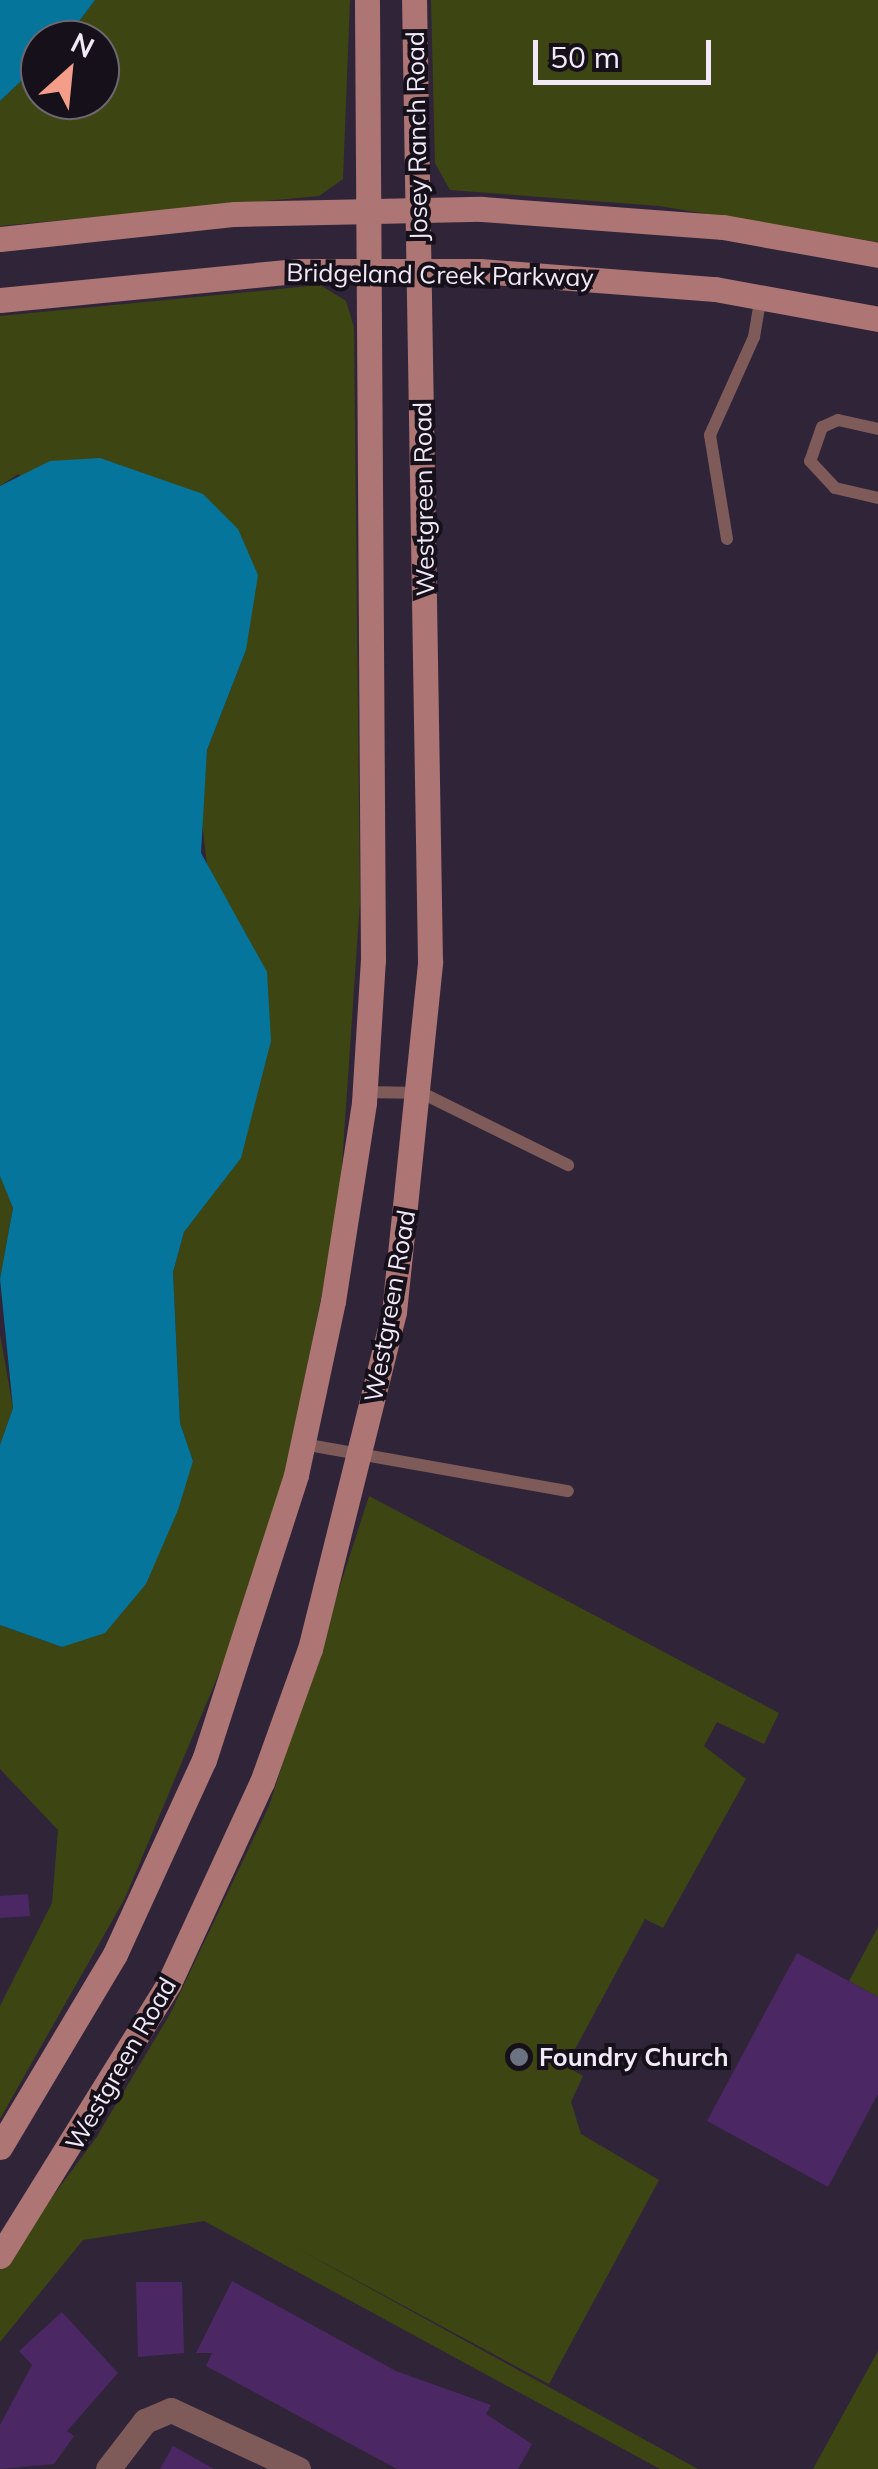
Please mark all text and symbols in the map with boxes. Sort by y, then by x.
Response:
north arrow [20,20,120,120]
scale bar [538,20,716,82]
text: N [66,24,100,65]
street label: Josey Ranch Road [400,31,434,241]
text: 50 m [550,38,620,76]
street label: Bridgeland Creek Parkway [286,257,594,293]
street label: Westgreen Road [407,402,441,596]
street label: Westgreen Road [358,1208,422,1404]
street label: Westgreen Road [59,1972,183,2156]
place label: Foundry Church [539,2042,729,2072]
marker: Foundry Church [508,2046,530,2068]

